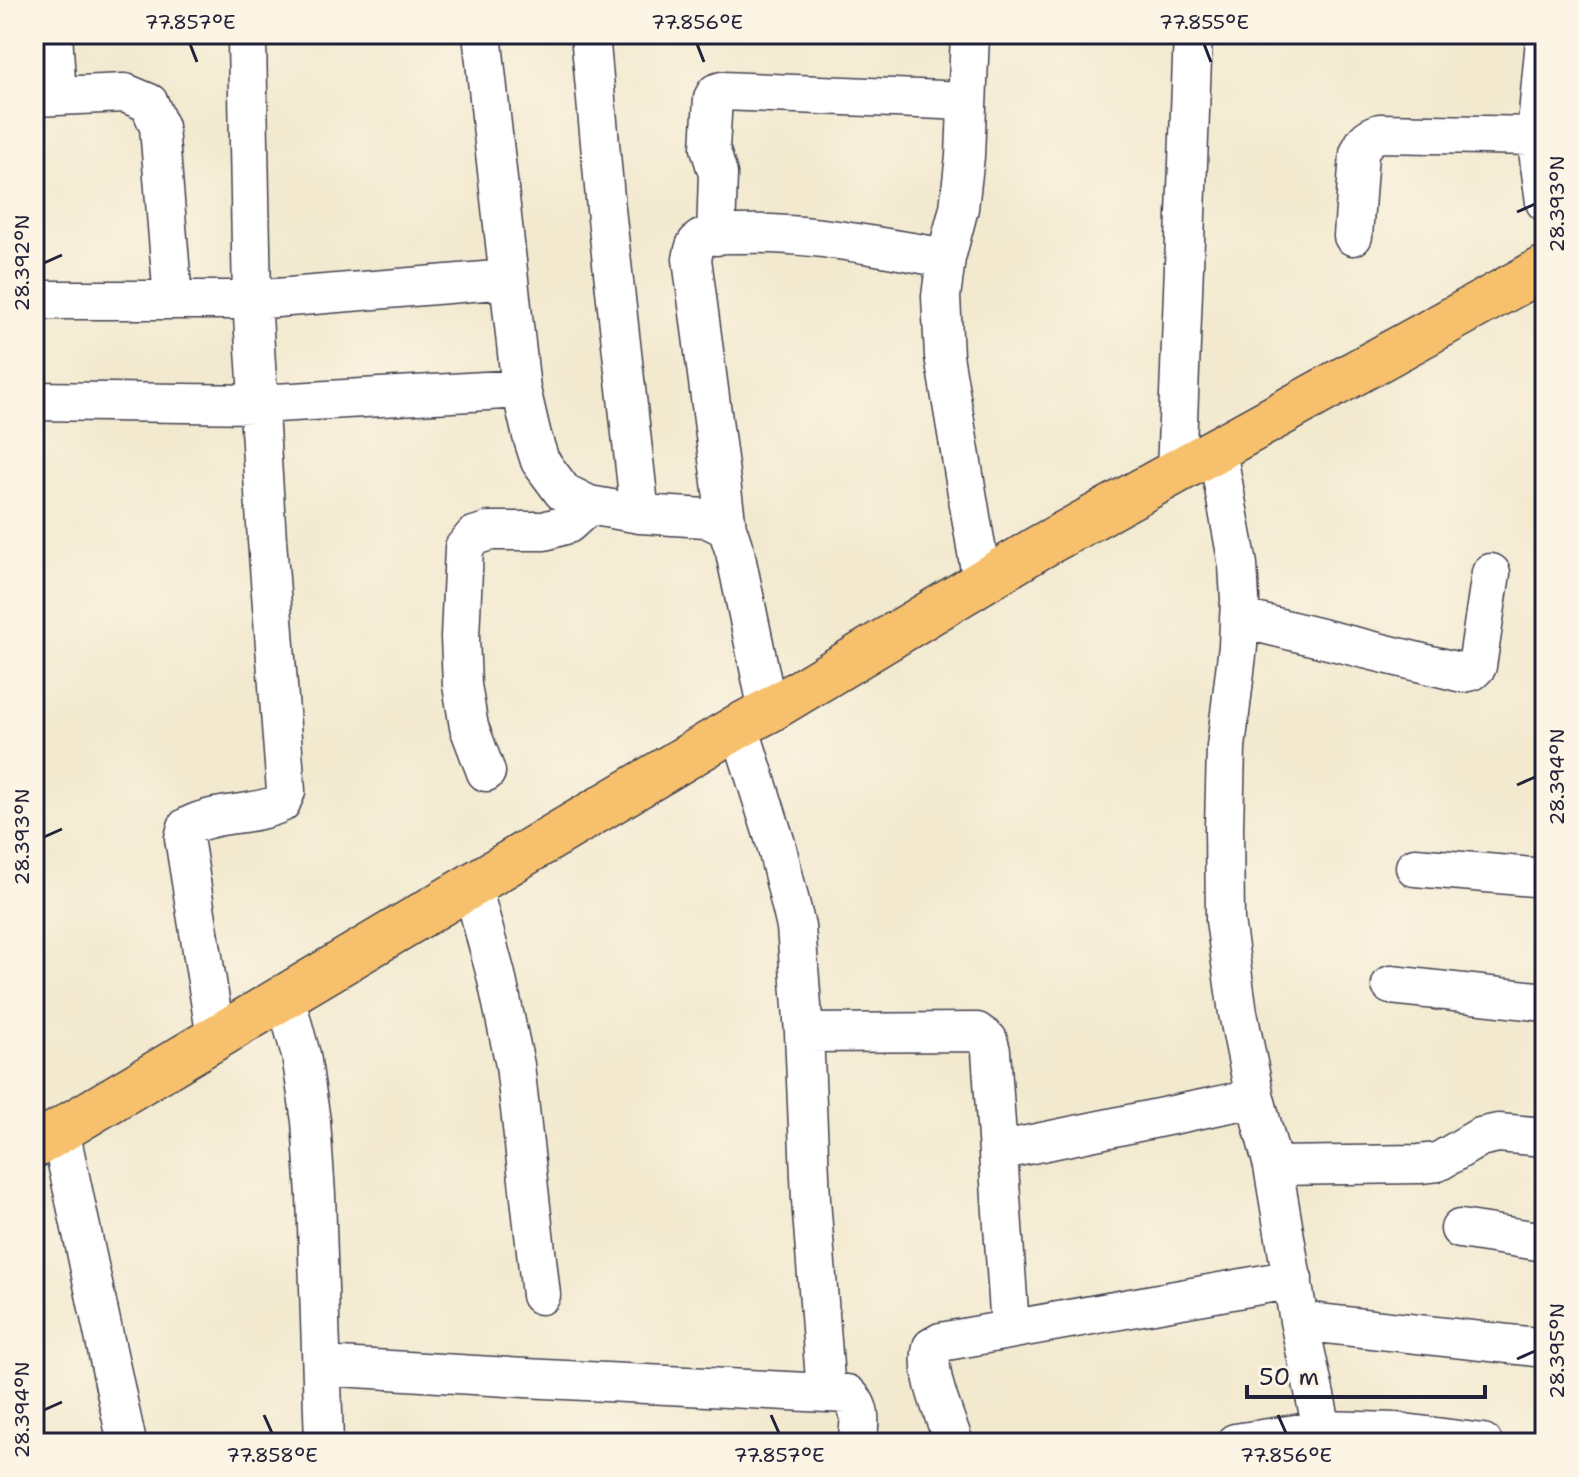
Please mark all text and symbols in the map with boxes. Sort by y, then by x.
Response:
text: 77.857°E [144,9,236,35]
text: 77.856°E [651,9,743,35]
text: 77.855°E [1159,9,1249,35]
text: 28.393°N [1544,156,1570,252]
text: 28.392°N [9,215,35,311]
text: 28.394°N [1544,728,1570,826]
text: 28.393°N [9,789,35,885]
text: 28.395°N [1544,1303,1570,1399]
scale bar [1247,1349,1485,1399]
text: 28.394°N [9,1361,35,1459]
text: 50 m [1259,1361,1319,1393]
text: 77.858°E [226,1442,318,1468]
text: 77.857°E [733,1442,825,1468]
text: 77.856°E [1240,1442,1332,1468]

